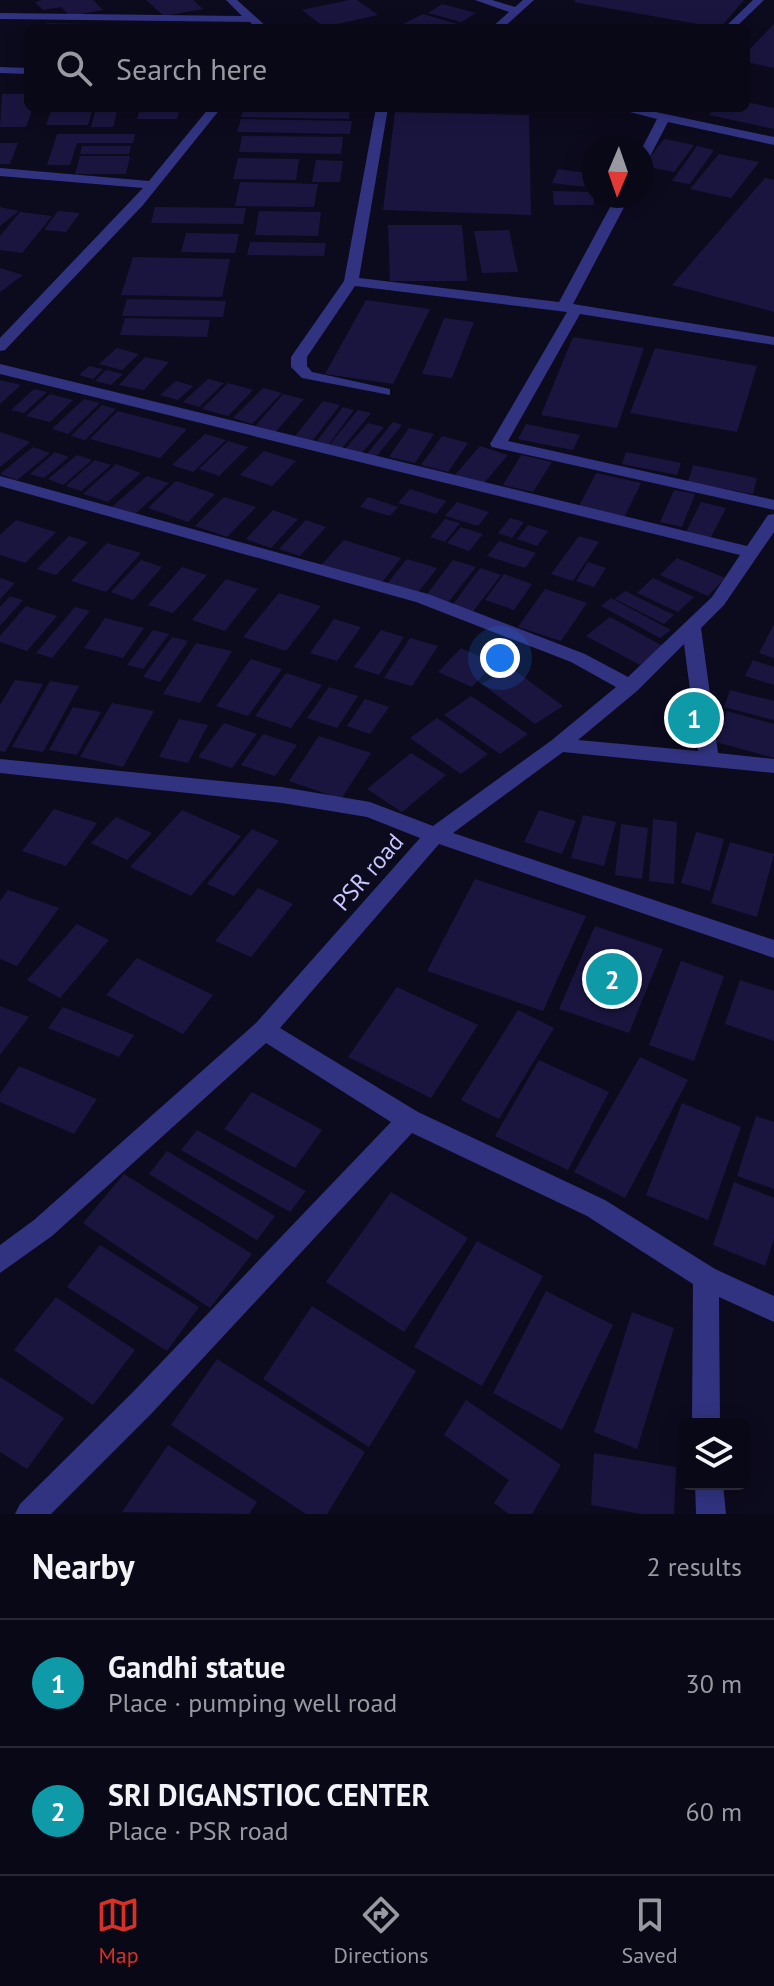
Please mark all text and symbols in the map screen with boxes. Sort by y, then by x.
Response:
search box [24,24,750,112]
icon: search [52,46,96,90]
text: Search here [116,49,267,88]
north arrow [582,136,654,208]
your location [480,638,520,678]
pin: 1 [668,688,720,748]
street label: PSR road [326,827,410,917]
pin: 2 [586,949,638,1009]
map controls [678,1418,750,1490]
button: layers [678,1418,750,1490]
text: Nearby [32,1544,134,1588]
text: 2 results [647,1550,742,1583]
text: Gandhi statue [108,1647,286,1686]
text: 1 [51,1667,65,1700]
text: 30 m [686,1667,742,1700]
text: Place · pumping well road [108,1686,397,1719]
text: SRI DIGANSTIOC CENTER [108,1775,429,1814]
text: 2 [51,1795,65,1828]
text: 60 m [686,1795,742,1828]
text: Place · PSR road [108,1814,289,1847]
tab: Map [96,1893,140,1969]
tab: Directions [333,1893,429,1969]
tab: Saved [622,1893,677,1969]

